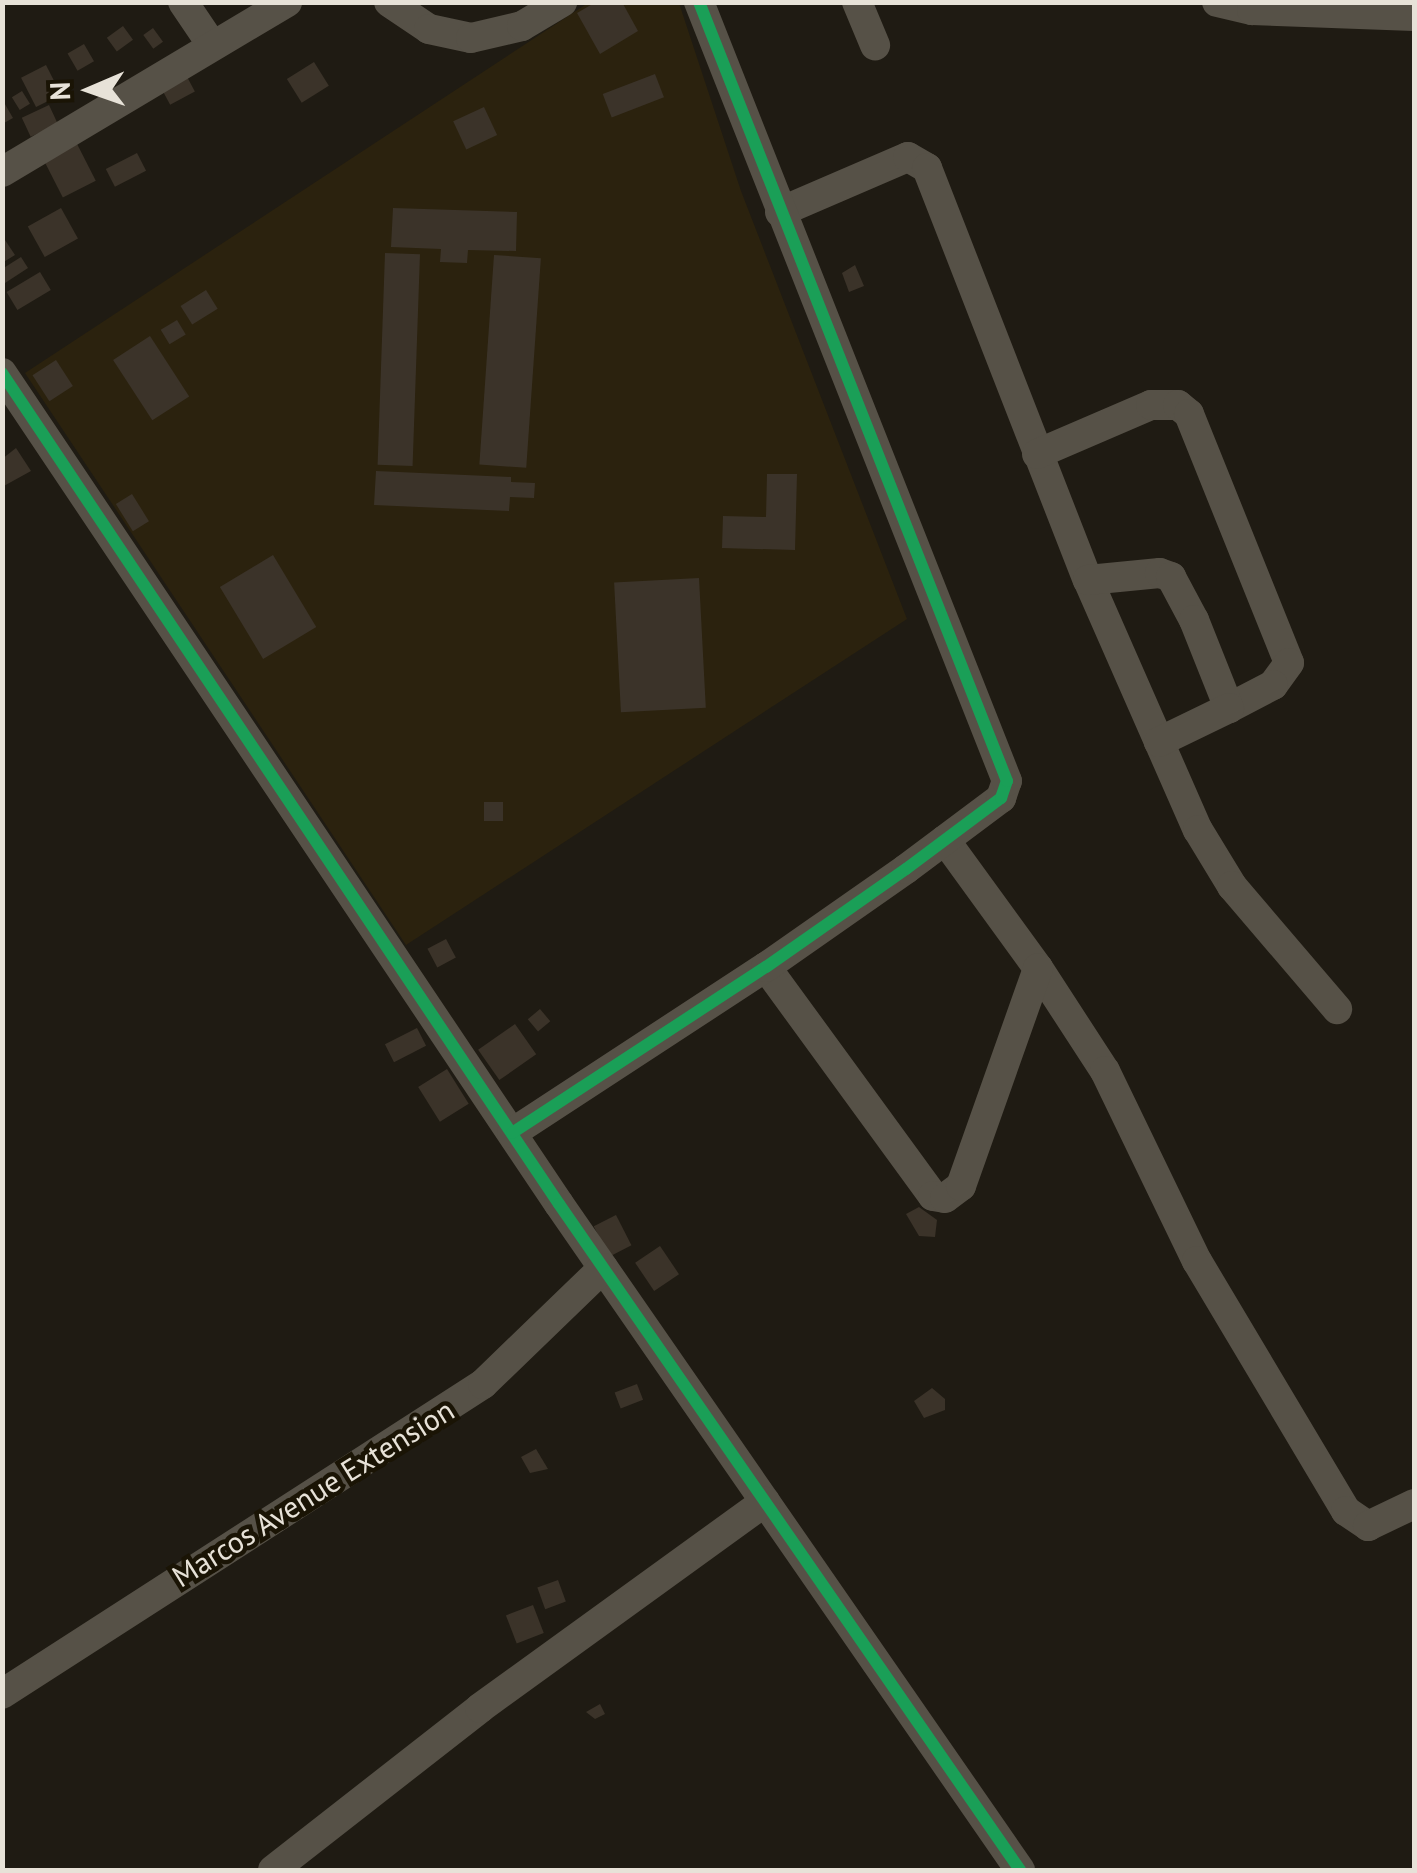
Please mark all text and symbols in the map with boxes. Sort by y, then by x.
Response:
north arrow [40,40,140,140]
text: N [41,81,78,101]
street label: Marcos Avenue Extension [165,1391,461,1595]

